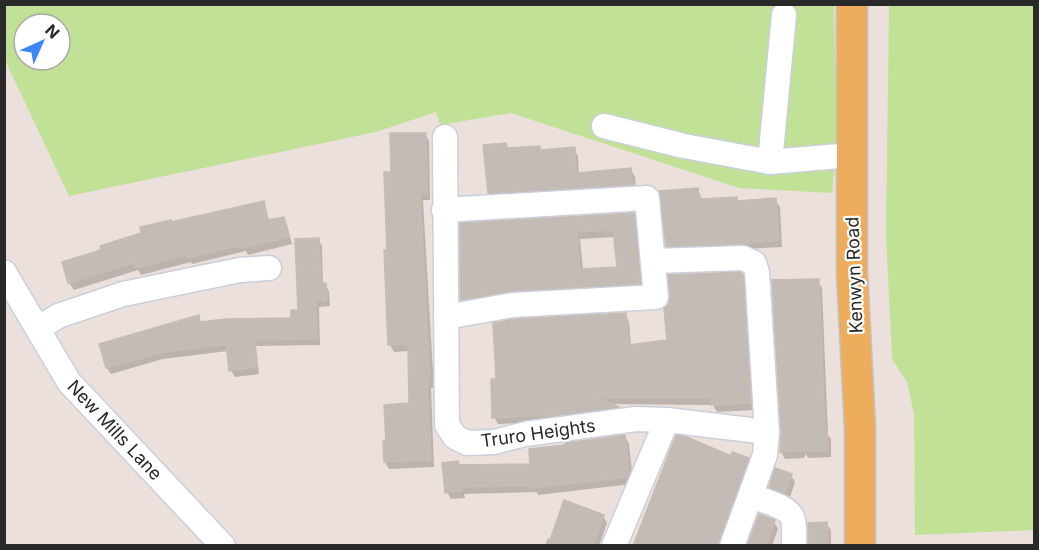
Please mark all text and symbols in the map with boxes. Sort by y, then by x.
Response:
north arrow [12,12,72,72]
text: N [41,20,64,43]
street label: Kenwyn Road [841,216,867,334]
street label: New Mills Lane [63,376,167,484]
street label: Truro Heights [479,415,597,451]

